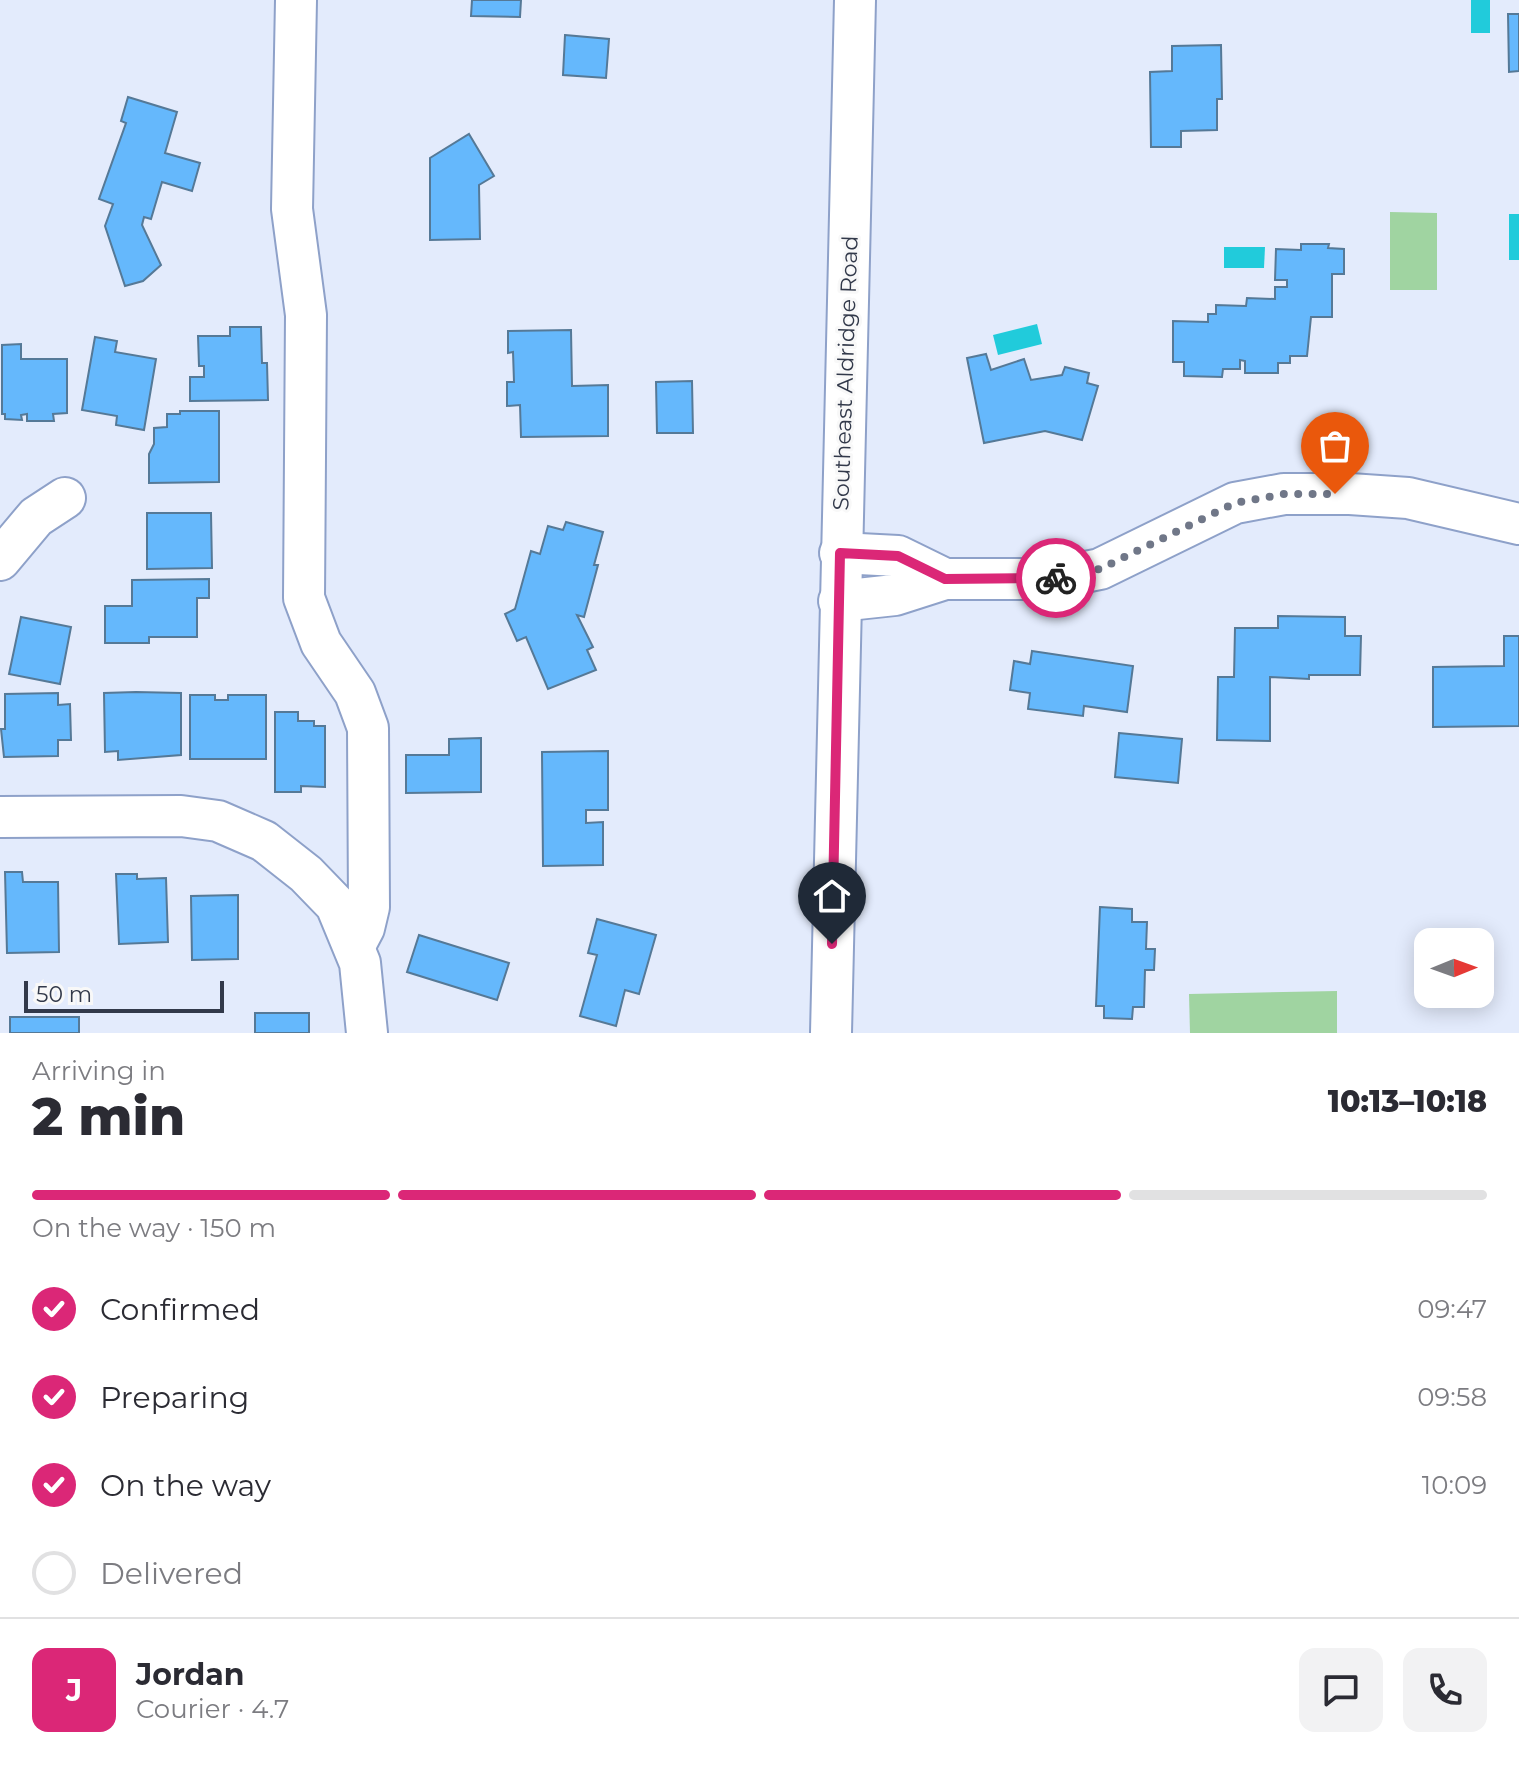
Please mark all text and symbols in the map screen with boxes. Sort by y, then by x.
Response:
street label: Southeast Aldridge Road [827,235,864,511]
pin [1301,412,1369,494]
icon: bag [1313,424,1357,468]
courier [1016,538,1096,618]
icon: bike [1034,556,1078,600]
pin [798,862,866,944]
icon: home [810,874,854,918]
north arrow [1414,928,1494,1008]
map controls [1414,928,1494,1008]
scale bar [24,977,224,1013]
text: 50 m [36,981,92,1008]
text: Arriving in [32,1055,166,1087]
text: 10:13–10:18 [1328,1083,1487,1120]
text: 2 min [32,1085,185,1148]
text: On the way · 150 m [32,1212,276,1244]
icon: check [32,1287,76,1331]
text: Confirmed [100,1291,260,1328]
text: 09:47 [1417,1293,1487,1325]
icon: check [32,1375,76,1419]
text: Preparing [100,1379,249,1416]
text: 09:58 [1417,1381,1487,1413]
icon: check [32,1463,76,1507]
text: On the way [100,1467,271,1504]
text: 10:09 [1422,1469,1487,1501]
text: Delivered [100,1555,243,1592]
button: chat [1299,1648,1383,1732]
button: phone [1403,1648,1487,1732]
text: Jordan [136,1656,245,1693]
text: J [66,1672,82,1709]
text: Courier · 4.7 [136,1693,289,1725]

